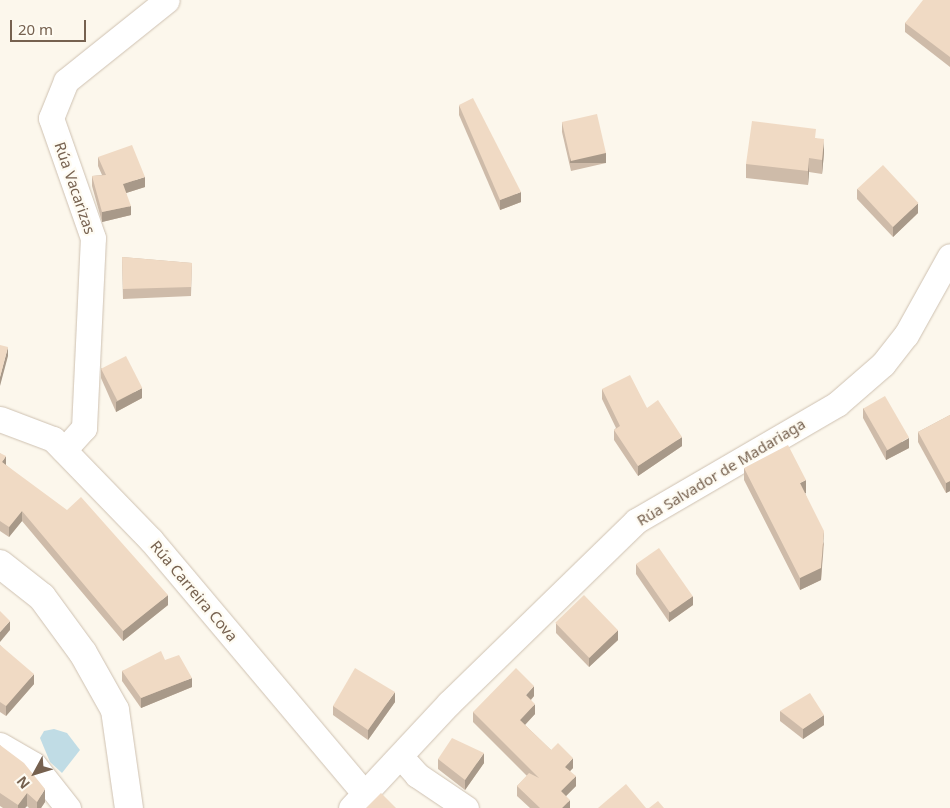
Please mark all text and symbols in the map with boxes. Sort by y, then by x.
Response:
scale bar [12,10,89,42]
text: 20 m [18,19,53,39]
street label: Rúa Vacarizas [51,140,99,236]
street label: Rúa Salvador de Madariaga [634,415,808,529]
street label: Rúa Carreira Cova [147,537,241,645]
north arrow [10,748,60,798]
text: N [12,772,34,793]

